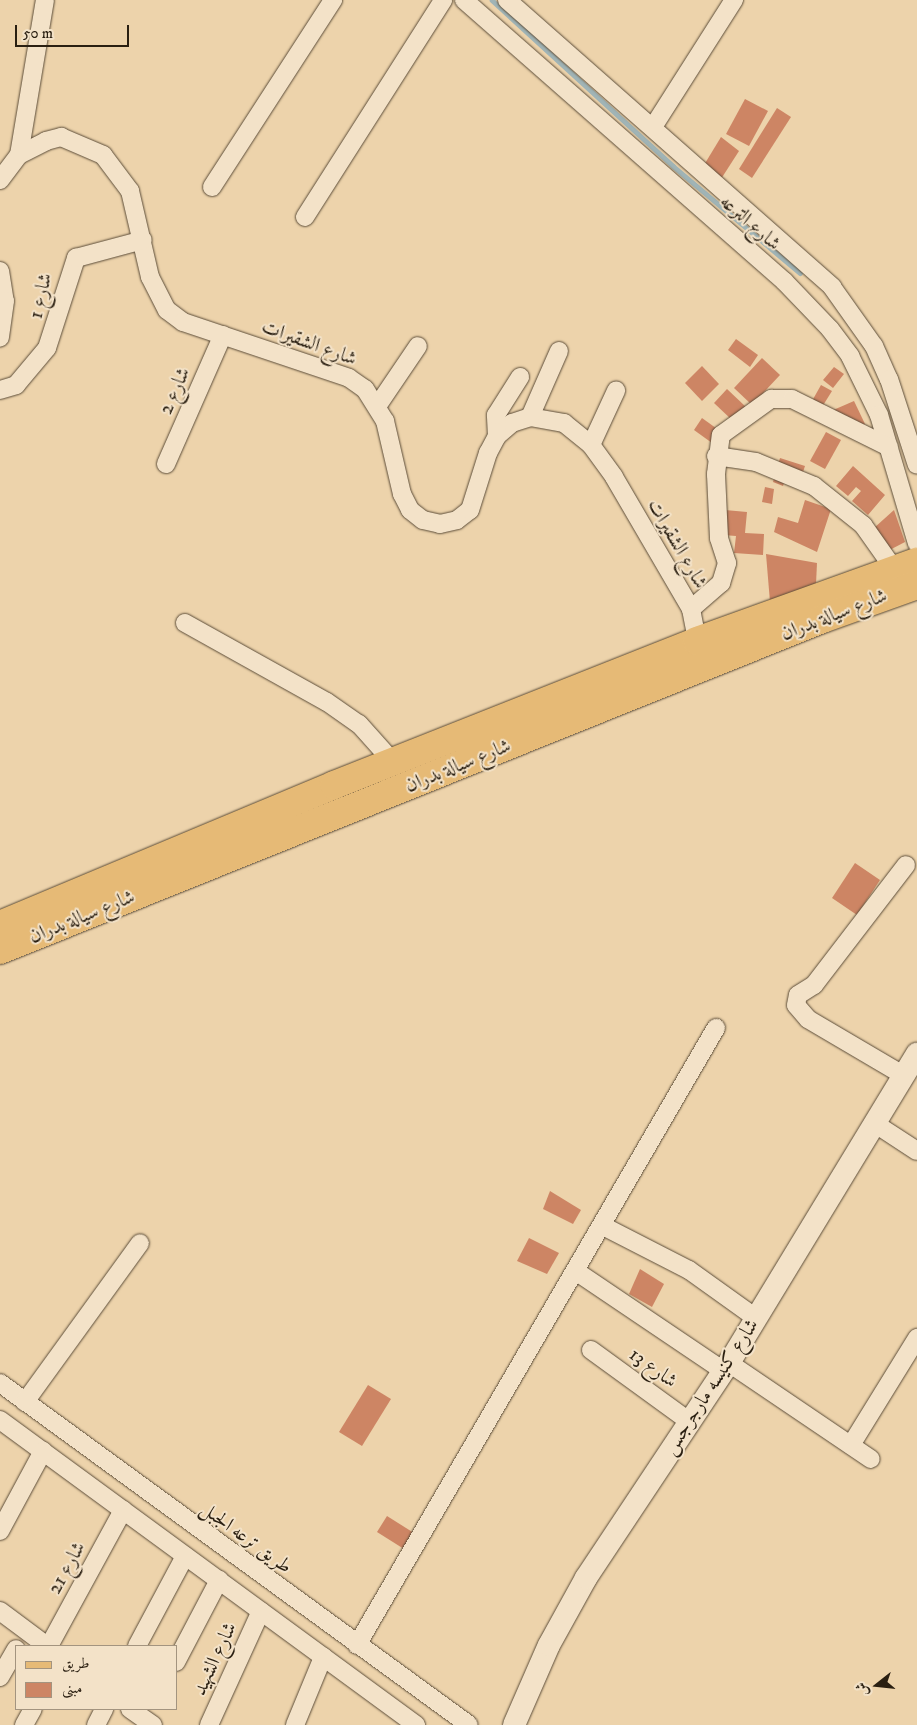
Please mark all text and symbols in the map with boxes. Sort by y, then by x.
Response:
scale bar [18,15,131,47]
text: 50 m [23,24,53,43]
street label: شارع الترعه [715,190,785,256]
street label: شارع 1 [24,271,58,321]
street label: شارع الشقيرات [258,315,360,371]
street label: شارع 2 [154,364,196,418]
street label: شارع الشقيرات [642,495,712,593]
street label: شارع سيالة بدران [778,584,890,646]
street label: شارع سيالة بدران [402,734,514,798]
street label: شارع سيالة بدران [26,885,138,949]
street label: شارع كنيسه مارجرجس [658,1314,764,1460]
street label: شارع 13 [624,1342,682,1394]
street label: طريق ترعه الجبل [195,1497,297,1579]
street label: شارع 21 [43,1538,91,1598]
street label: شارع الشهيد [188,1619,242,1699]
legend [15,1645,178,1710]
text: طريق [62,1654,89,1673]
north arrow [852,1660,902,1710]
text: مبنى [62,1679,82,1698]
text: ش [852,1680,873,1698]

